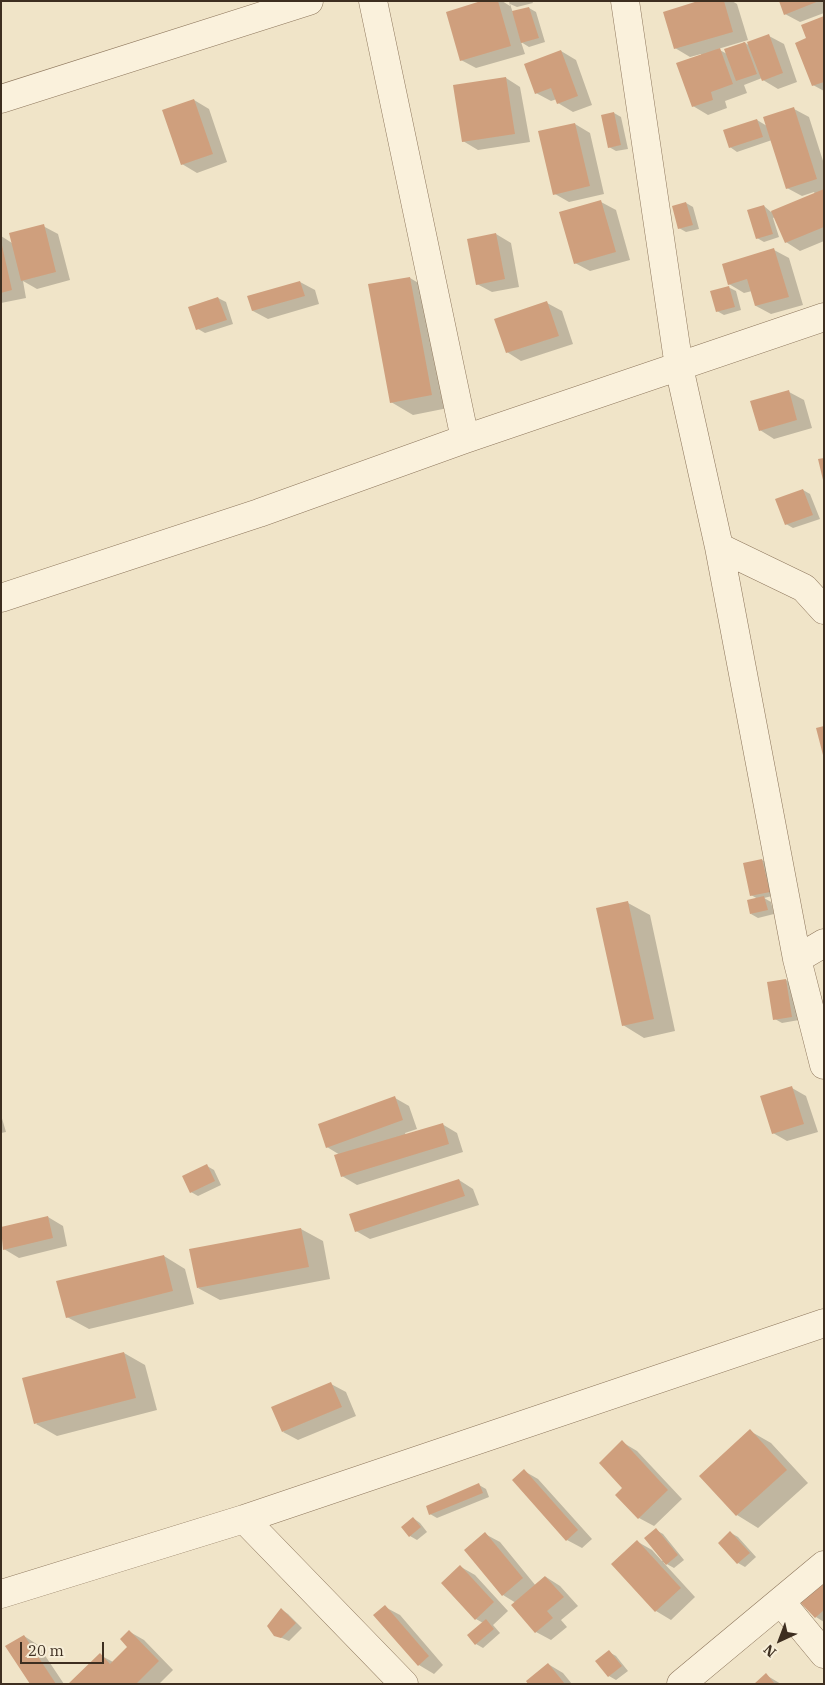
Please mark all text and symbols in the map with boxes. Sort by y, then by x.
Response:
north arrow [755,1615,805,1665]
scale bar [22,1632,106,1664]
text: 20 m [28,1641,64,1660]
text: N [760,1641,780,1661]

